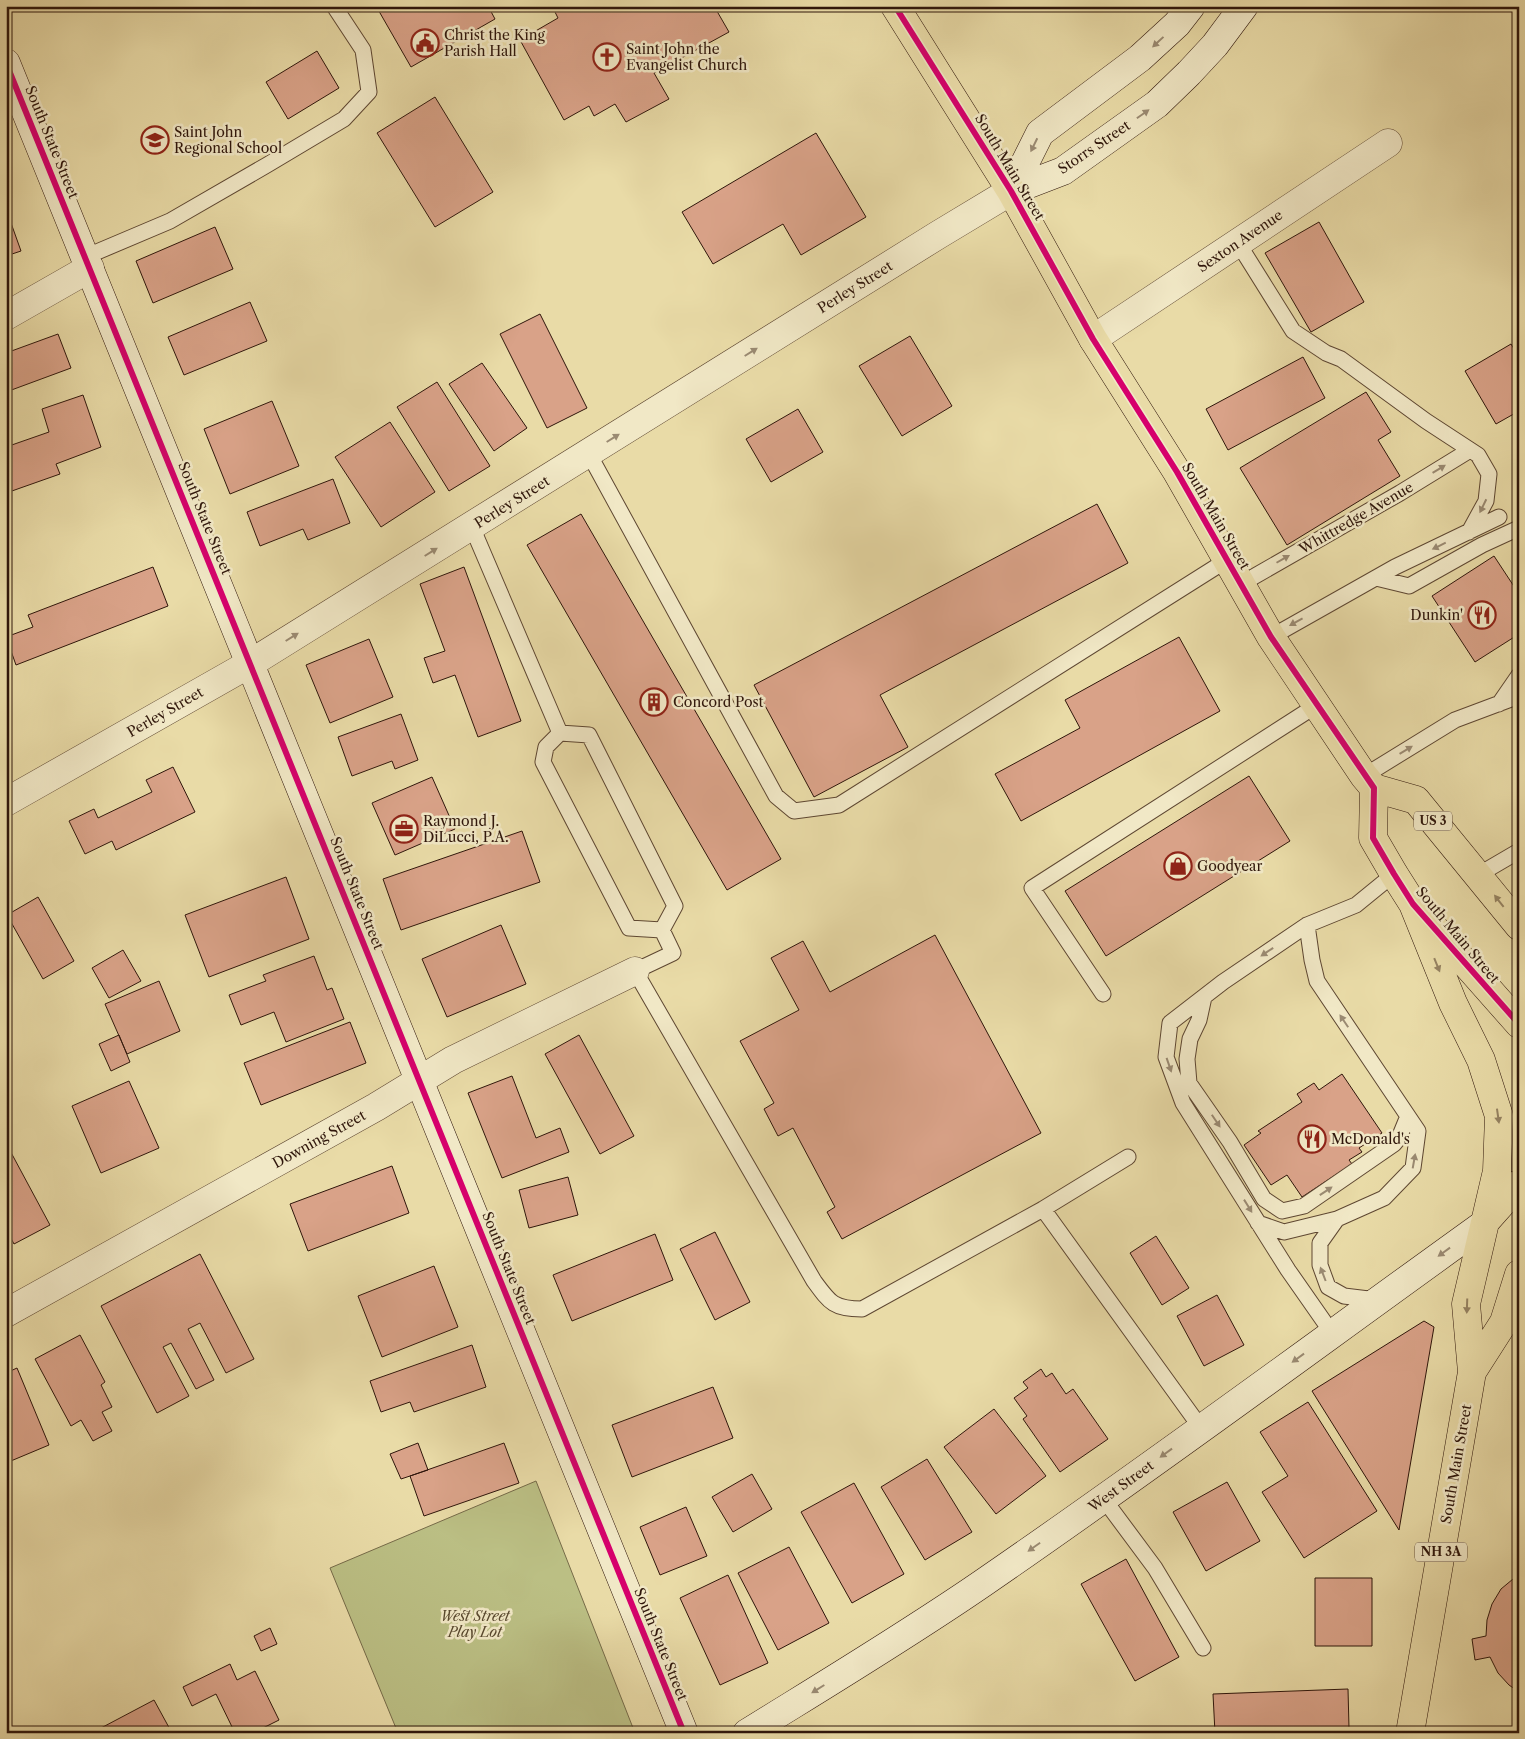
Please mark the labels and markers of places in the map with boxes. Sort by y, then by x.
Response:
place label: Christ the King Parish Hall [444,26,546,60]
public building icon: Christ the King Parish Hall [410,28,440,58]
place label: Saint John the Evangelist Church [626,40,747,74]
church icon: Saint John the Evangelist Church [592,42,622,72]
place label: Saint John Regional School [174,123,282,157]
school or university icon: Saint John Regional School [140,125,170,155]
restaurant icon: Dunkin' [1467,600,1497,630]
place label: Dunkin' [1410,606,1463,624]
building icon: Concord Post [639,687,669,717]
place label: Concord Post [673,693,764,711]
place label: Raymond J. DiLucci, P.A. [423,812,509,846]
office icon: Raymond J. DiLucci, P.A. [389,814,419,844]
shop icon: Goodyear [1163,851,1193,881]
place label: Goodyear [1197,857,1262,875]
restaurant icon: McDonald's [1297,1124,1327,1154]
place label: McDonald's [1331,1130,1410,1148]

